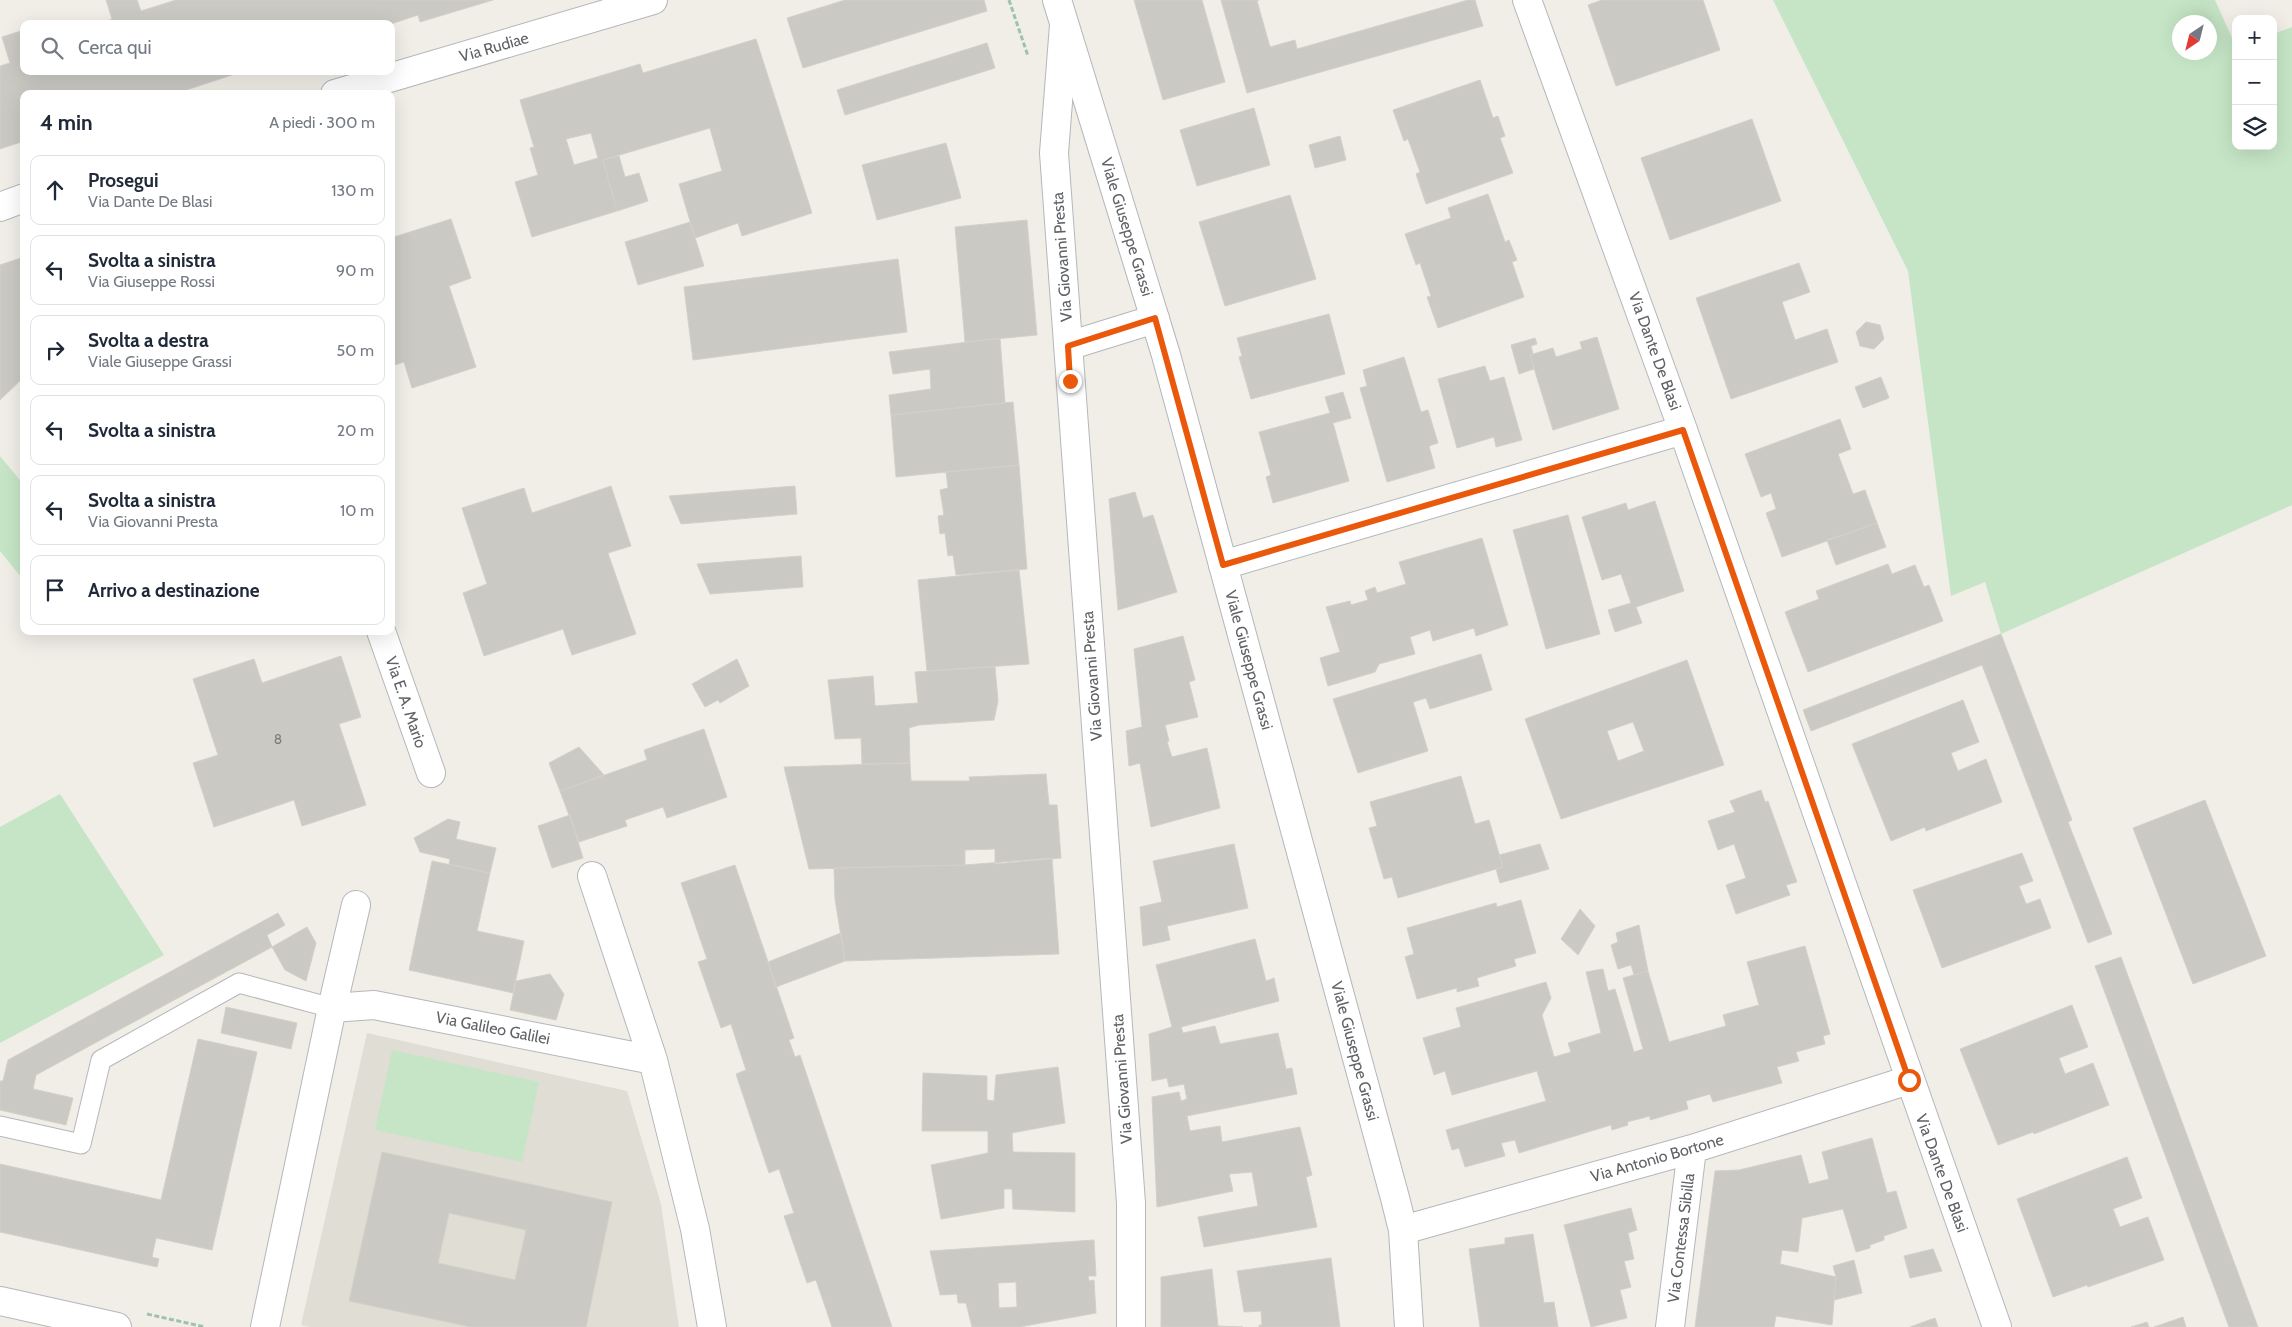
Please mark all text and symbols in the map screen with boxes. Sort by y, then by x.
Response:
north arrow [2172,15,2217,60]
map controls [2232,15,2277,150]
button: + [2232,15,2277,60]
search box [20,20,395,75]
street label: Via Rudiae [457,28,531,66]
icon: search [38,34,66,62]
text: Cerca qui [78,36,152,59]
button: − [2232,60,2277,105]
button: layers [2232,105,2277,150]
text: 4 min [40,110,93,135]
text: A piedi · 300 m [269,113,375,132]
street label: Viale Giuseppe Grassi [1097,155,1157,299]
text: Prosegui [88,169,159,192]
icon: ahead [41,176,69,204]
text: 130 m [331,181,374,200]
street label: Via Giovanni Presta [1048,191,1076,322]
text: Via Dante De Blasi [88,192,213,211]
text: Svolta a sinistra [88,249,216,272]
icon: left [41,256,69,284]
text: 90 m [336,261,374,280]
text: Via Giuseppe Rossi [88,272,215,291]
street label: Via Dante De Blasi [1625,289,1685,413]
text: Svolta a destra [88,329,209,352]
icon: right [41,336,69,364]
text: 50 m [337,341,374,360]
text: Viale Giuseppe Grassi [88,352,232,371]
route end [1059,370,1082,393]
icon: left [41,416,69,444]
text: Svolta a sinistra [88,419,216,442]
text: 20 m [337,421,374,440]
text: Svolta a sinistra [88,489,216,512]
icon: left [41,496,69,524]
text: 10 m [340,501,374,520]
text: Via Giovanni Presta [88,512,218,531]
icon: arrive [41,576,69,604]
text: Arrivo a destinazione [88,579,259,602]
street label: Viale Giuseppe Grassi [1221,588,1277,732]
street label: Via Giovanni Presta [1078,610,1106,741]
street label: Via E. A. Mario [381,654,431,750]
house number: 8 [274,730,282,748]
street label: Viale Giuseppe Grassi [1327,979,1383,1123]
street label: Via Galileo Galilei [434,1008,552,1048]
street label: Via Giovanni Presta [1108,1013,1136,1144]
route start [1898,1069,1921,1092]
street label: Via Dante De Blasi [1912,1111,1972,1235]
street label: Via Antonio Bortone [1588,1130,1726,1186]
street label: Via Contessa Sibilla [1664,1172,1698,1304]

